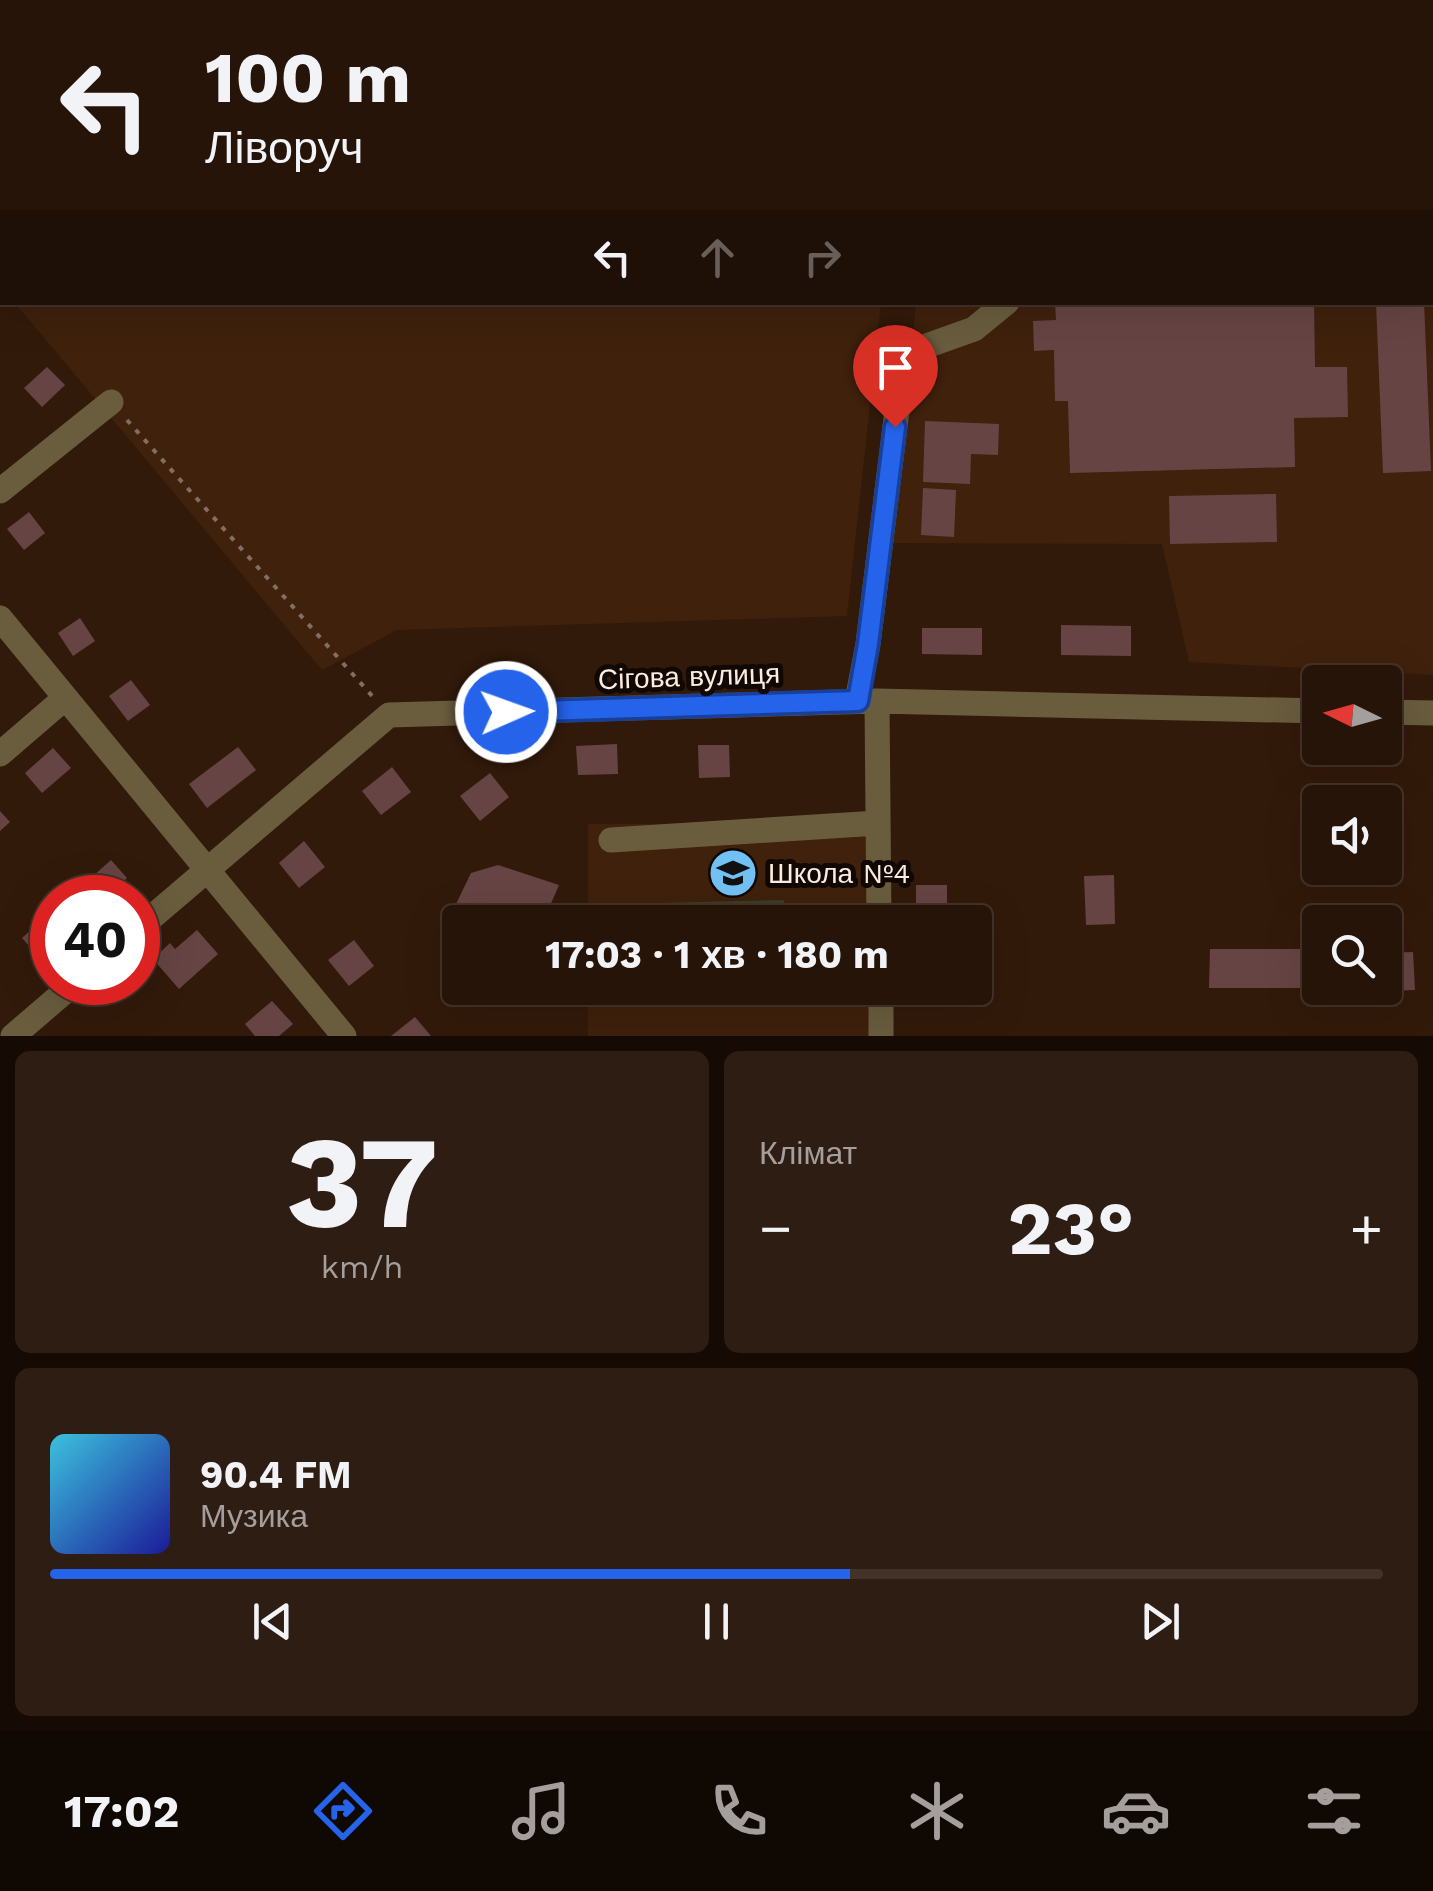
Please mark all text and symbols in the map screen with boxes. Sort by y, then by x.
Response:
text: 100 m [205,37,411,119]
icon: left [40,40,170,170]
text: Ліворуч [205,121,363,174]
icon: left [585,230,640,285]
icon: ahead [690,230,745,285]
icon: right [795,230,850,285]
pin [853,325,938,428]
icon: arrive [868,340,923,395]
street label: Сігова вулиця [597,657,781,696]
position arrow [454,660,558,764]
north arrow [1302,665,1402,765]
map controls [1302,665,1402,1005]
button: sound [1302,785,1402,885]
school or university icon: Школа №4 [707,847,759,899]
place label: Школа №4 [768,857,910,890]
speed limit sign: 40 [30,875,160,1005]
button: search [1302,905,1402,1005]
text: 17:03 · 1 хв · 180 m [545,933,889,977]
text: 37 [286,1106,438,1259]
text: Клімат [759,1134,857,1172]
text: 23° [1008,1184,1134,1272]
text: − [759,1196,792,1260]
text: + [1350,1196,1383,1260]
text: km/h [321,1248,403,1286]
text: 90.4 FM [200,1453,352,1497]
text: Музика [200,1497,308,1535]
icon: previous [245,1594,300,1649]
icon: pause [689,1594,744,1649]
icon: next [1133,1594,1188,1649]
icon: directions [308,1776,378,1846]
icon: music [506,1776,576,1846]
icon: phone [704,1776,774,1846]
icon: climate [902,1776,972,1846]
icon: car [1101,1776,1171,1846]
icon: filters [1299,1776,1369,1846]
text: 17:02 [64,1785,179,1838]

